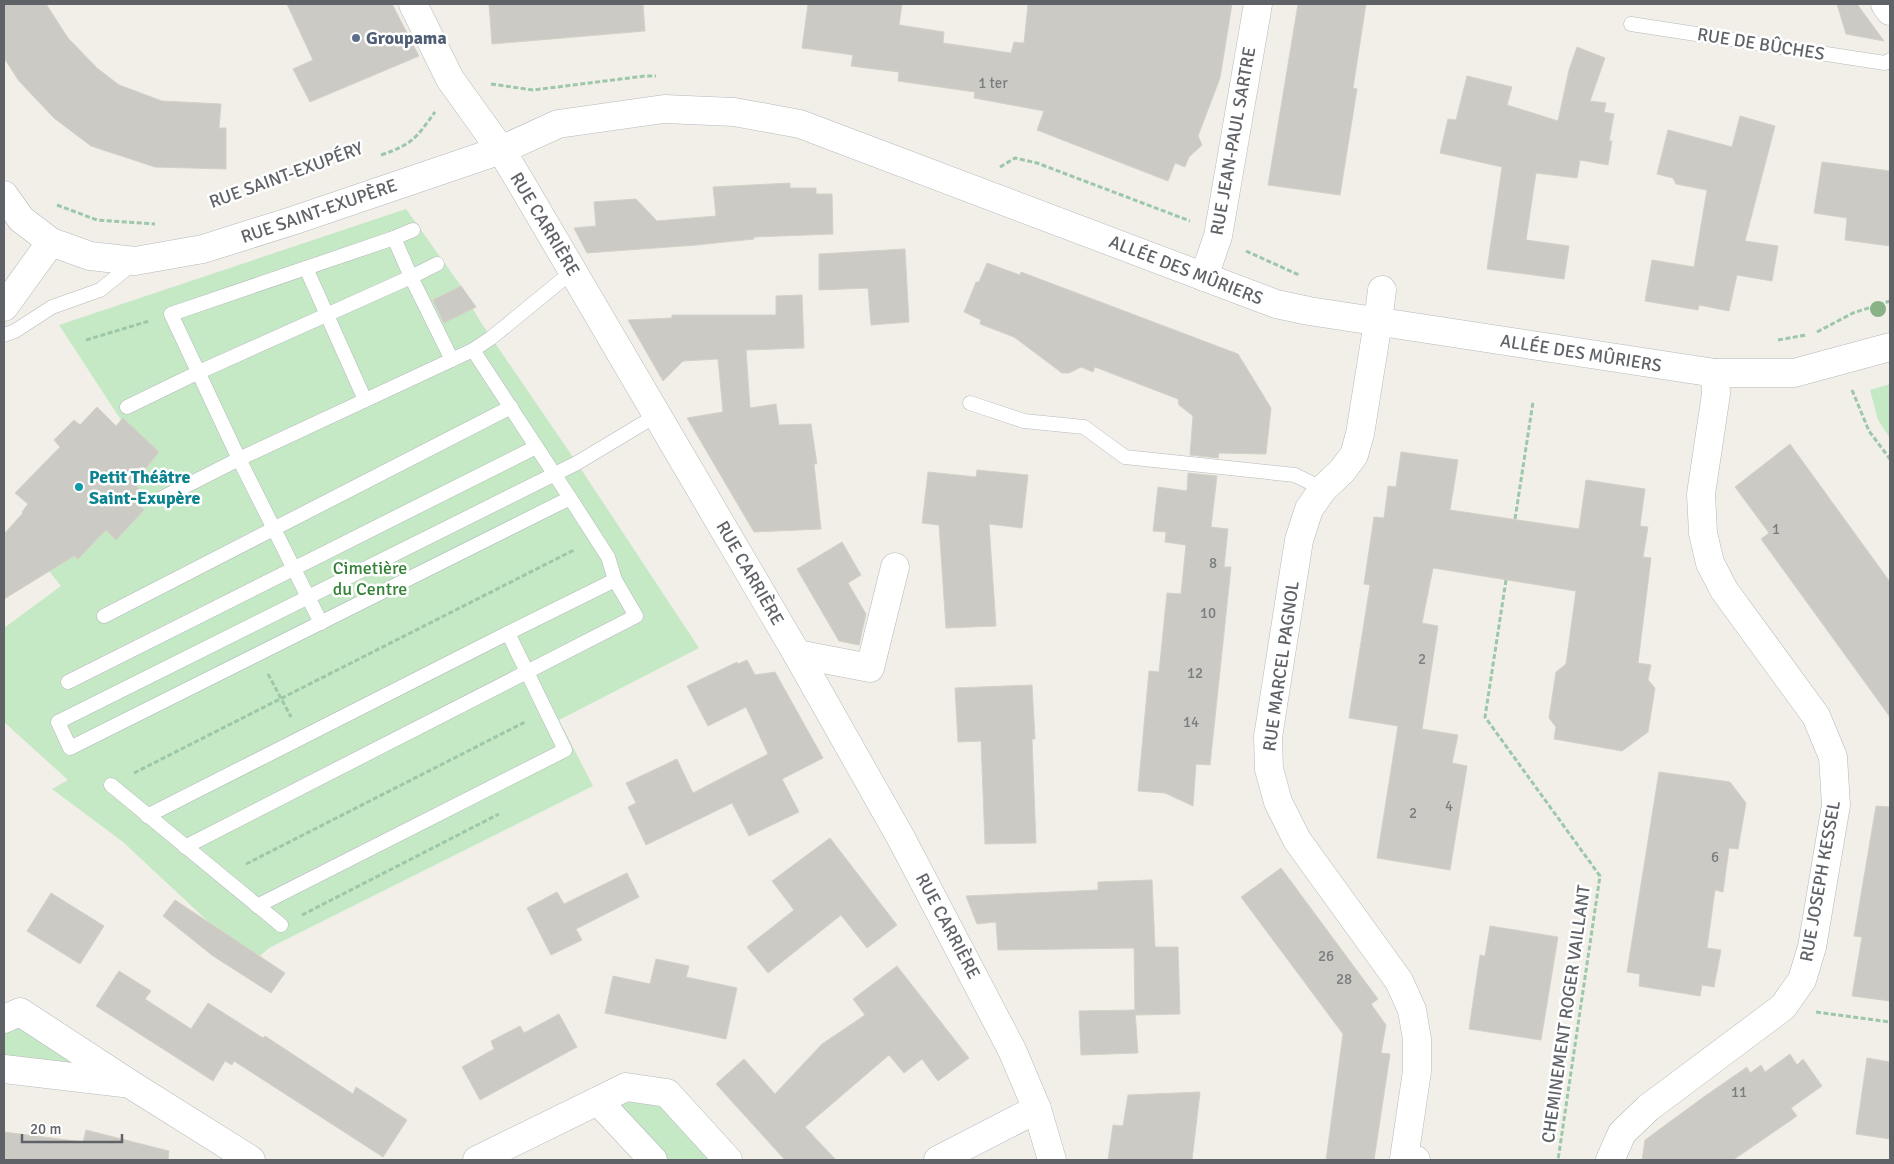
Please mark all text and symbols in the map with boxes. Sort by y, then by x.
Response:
street label: RUE DE BÛCHES [1696,23,1826,65]
place label: Groupama [366,27,447,49]
marker: Groupama [350,32,362,44]
street label: RUE JEAN-PAUL SARTRE [1206,45,1260,237]
house number: 1 ter [978,74,1008,92]
street label: RUE SAINT-EXUPÉRY [206,137,366,213]
street label: RUE CARRIÈRE [506,168,584,280]
street label: RUE SAINT-EXUPÈRE [238,174,400,248]
street label: ALLÉE DES MÛRIERS [1106,230,1266,310]
street label: ALLÉE DES MÛRIERS [1499,329,1663,377]
place label: Petit Théâtre Saint-Exupère [89,466,200,509]
marker: Petit Théâtre Saint-Exupère [73,481,85,493]
street label: RUE CARRIÈRE [711,517,789,629]
house number: 1 [1772,520,1780,538]
house number: 8 [1209,554,1217,572]
park label: Cimetière du Centre [333,557,407,600]
street label: RUE MARCEL PAGNOL [1258,579,1304,753]
house number: 10 [1200,604,1216,622]
house number: 2 [1418,650,1426,668]
house number: 12 [1187,664,1203,682]
house number: 14 [1183,713,1199,731]
house number: 4 [1445,797,1453,815]
street label: RUE JOSEPH KESSEL [1795,799,1845,963]
house number: 2 [1409,804,1417,822]
house number: 6 [1711,848,1719,866]
street label: RUE CARRIÈRE [911,869,985,983]
street label: CHEMINEMENT ROGER VAILLANT [1537,883,1595,1144]
house number: 26 [1318,947,1334,965]
house number: 28 [1336,970,1352,988]
house number: 11 [1731,1083,1747,1101]
scale bar [22,1112,122,1144]
text: 20 m [30,1120,61,1138]

